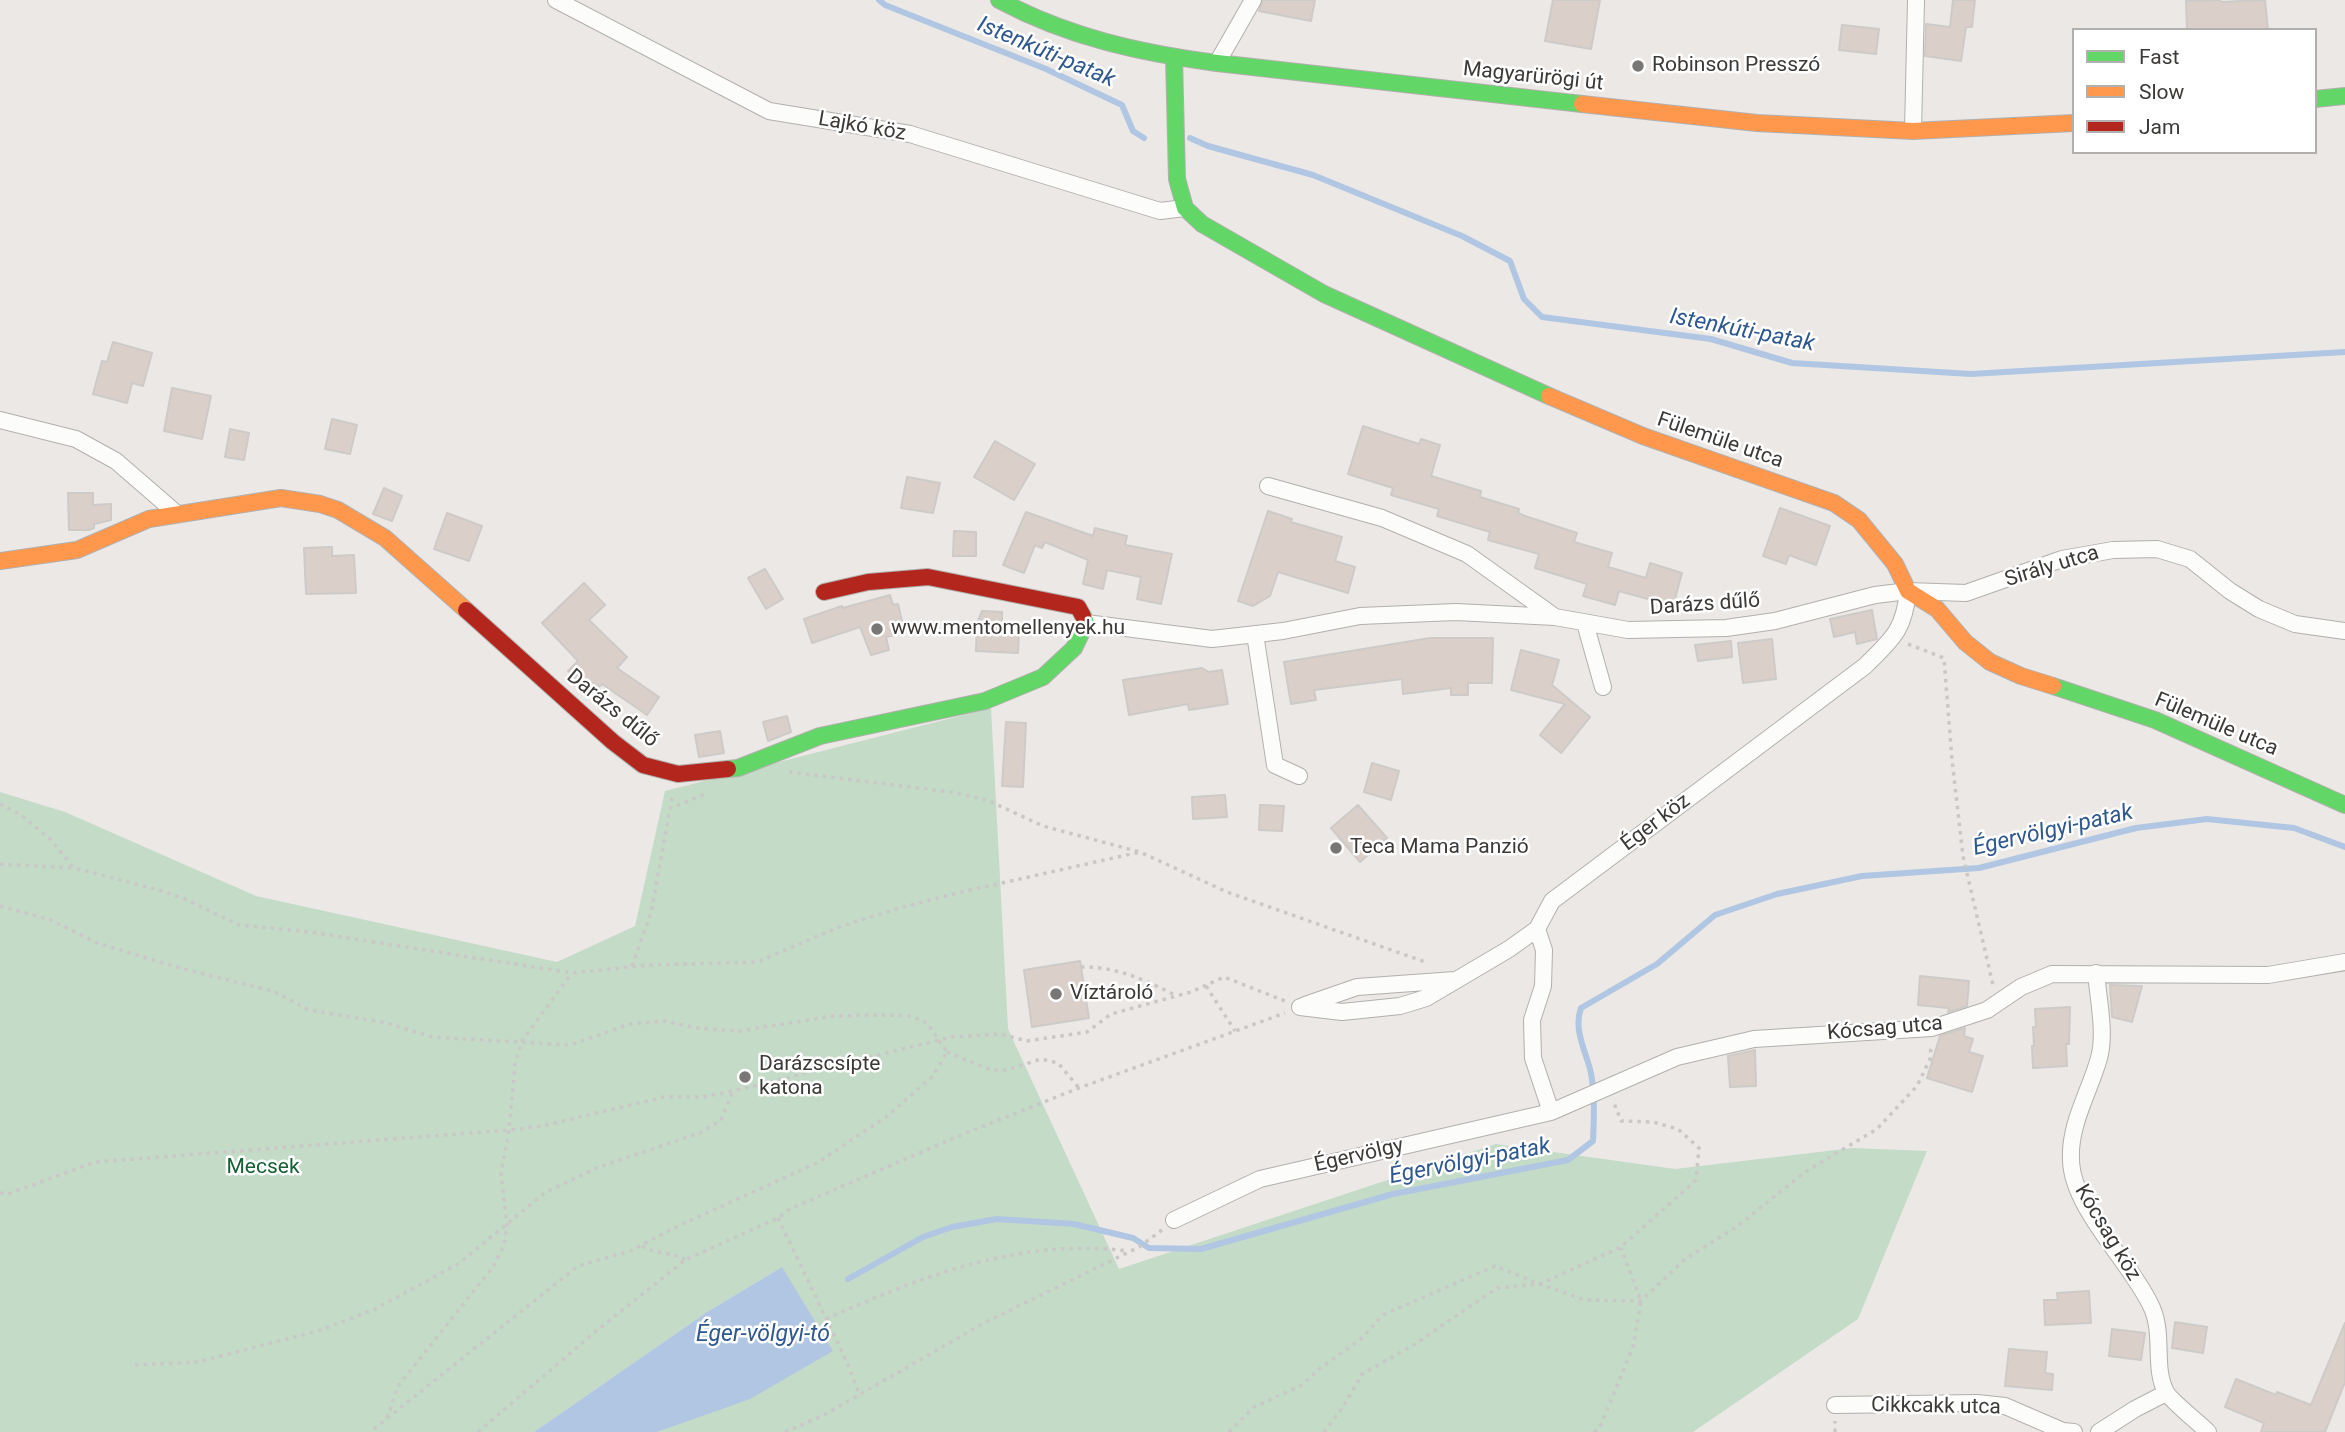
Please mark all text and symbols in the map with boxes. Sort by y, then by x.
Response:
water label: Istenkúti-patak [973,12,1119,94]
legend [2072,28,2317,154]
text: Fast [2139,45,2179,69]
place label: Robinson Presszó [1652,53,1820,79]
street label: Magyarürögi út [1462,57,1604,97]
marker: Robinson Presszó [1630,58,1646,74]
text: Slow [2139,80,2184,104]
street label: Lajkó köz [816,107,908,147]
text: Jam [2139,115,2180,139]
water label: Istenkúti-patak [1667,303,1817,359]
street label: Fülemüle utca [1654,408,1786,474]
street label: Sirály utca [2002,541,2102,593]
street label: Darázs dűlő [1649,589,1761,621]
place label: www.mentomellenyek.hu [891,616,1125,642]
marker: www.mentomellenyek.hu [869,621,885,637]
street label: Darázs dűlő [561,665,663,753]
street label: Fülemüle utca [2151,688,2281,762]
street label: Éger köz [1617,789,1695,857]
water label: Égervölgyi-patak [1970,799,2136,863]
place label: Teca Mama Panzió [1350,835,1529,861]
marker: Teca Mama Panzió [1328,840,1344,856]
place label: Víztároló [1070,981,1153,1007]
marker: Víztároló [1048,986,1064,1002]
street label: Kócsag utca [1826,1011,1944,1047]
place label: Darázscsípte katona [759,1052,880,1102]
marker: Darázscsípte katona [737,1069,753,1085]
water label: Égervölgyi-patak [1387,1133,1553,1191]
street label: Égervölgy [1312,1134,1406,1178]
park label: Mecsek [226,1155,300,1181]
street label: Kócsag köz [2068,1180,2146,1286]
water label: Éger-völgyi-tó [696,1321,830,1349]
street label: Cikkcakk utca [1871,1393,2001,1421]

